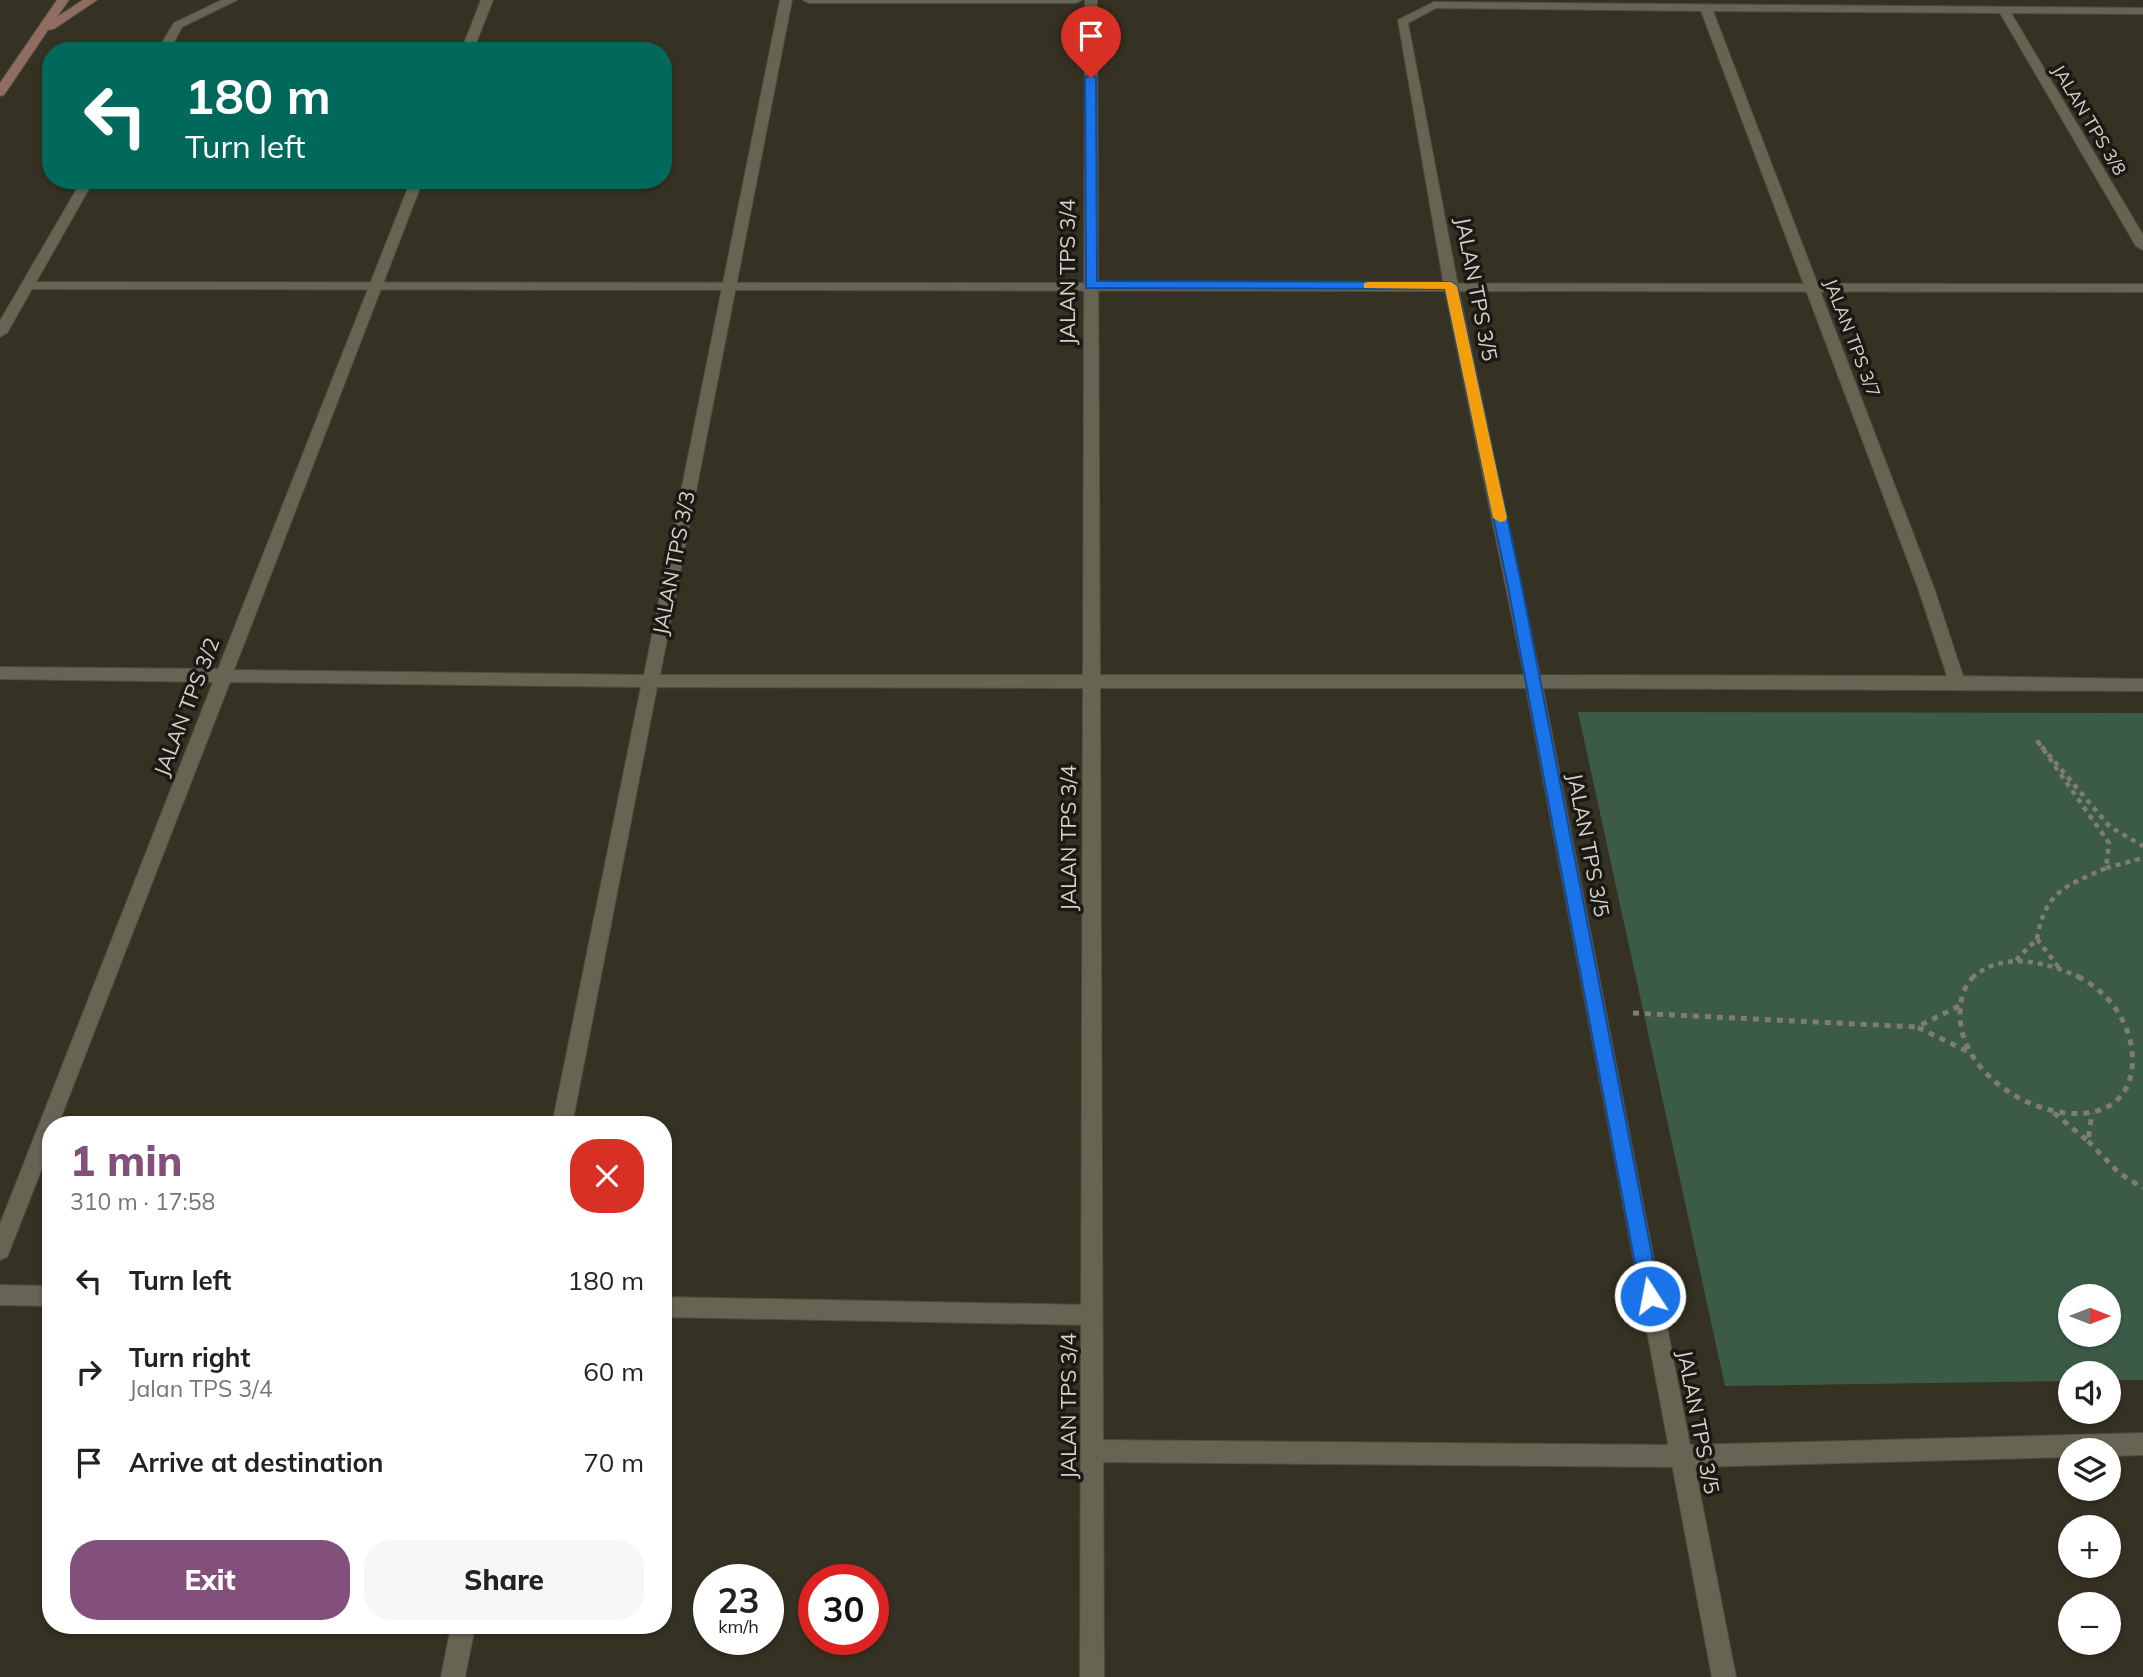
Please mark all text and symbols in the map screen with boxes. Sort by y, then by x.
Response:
pin [1061,6,1121,78]
icon: arrive [1072,17,1110,55]
street label: JALAN TPS 3/8 [2047,60,2132,179]
text: 180 m [185,65,331,126]
icon: left [70,70,161,161]
text: Turn left [185,126,305,166]
street label: JALAN TPS 3/4 [1054,199,1080,345]
street label: JALAN TPS 3/5 [1450,215,1504,363]
street label: JALAN TPS 3/7 [1819,275,1886,400]
street label: JALAN TPS 3/3 [646,489,700,637]
street label: JALAN TPS 3/2 [148,634,224,779]
street label: JALAN TPS 3/4 [1055,765,1081,911]
street label: JALAN TPS 3/5 [1562,771,1616,919]
text: 1 min [70,1134,183,1187]
button: close [570,1139,644,1213]
text: 310 m · 17:58 [70,1187,215,1216]
position arrow [1613,1259,1687,1333]
icon: left [70,1262,108,1300]
text: Turn left [129,1264,231,1297]
text: 180 m [568,1264,644,1297]
north arrow [2058,1284,2121,1348]
map controls [2058,1284,2121,1655]
street label: JALAN TPS 3/4 [1055,1333,1081,1479]
text: Turn right [129,1341,250,1374]
street label: JALAN TPS 3/5 [1672,1348,1726,1496]
icon: right [70,1353,108,1391]
text: 60 m [583,1355,644,1388]
button: sound [2058,1361,2121,1424]
text: Jalan TPS 3/4 [129,1374,273,1403]
button: layers [2058,1438,2121,1501]
icon: arrive [70,1444,108,1482]
text: Arrive at destination [129,1446,384,1479]
text: 70 m [583,1446,644,1479]
button: + [2058,1515,2121,1578]
button: Exit [70,1540,350,1620]
button: Share [364,1540,644,1620]
speed limit sign: 30 [798,1564,889,1655]
text: 23 [717,1578,760,1622]
button: − [2058,1592,2121,1655]
text: km/h [718,1615,759,1638]

